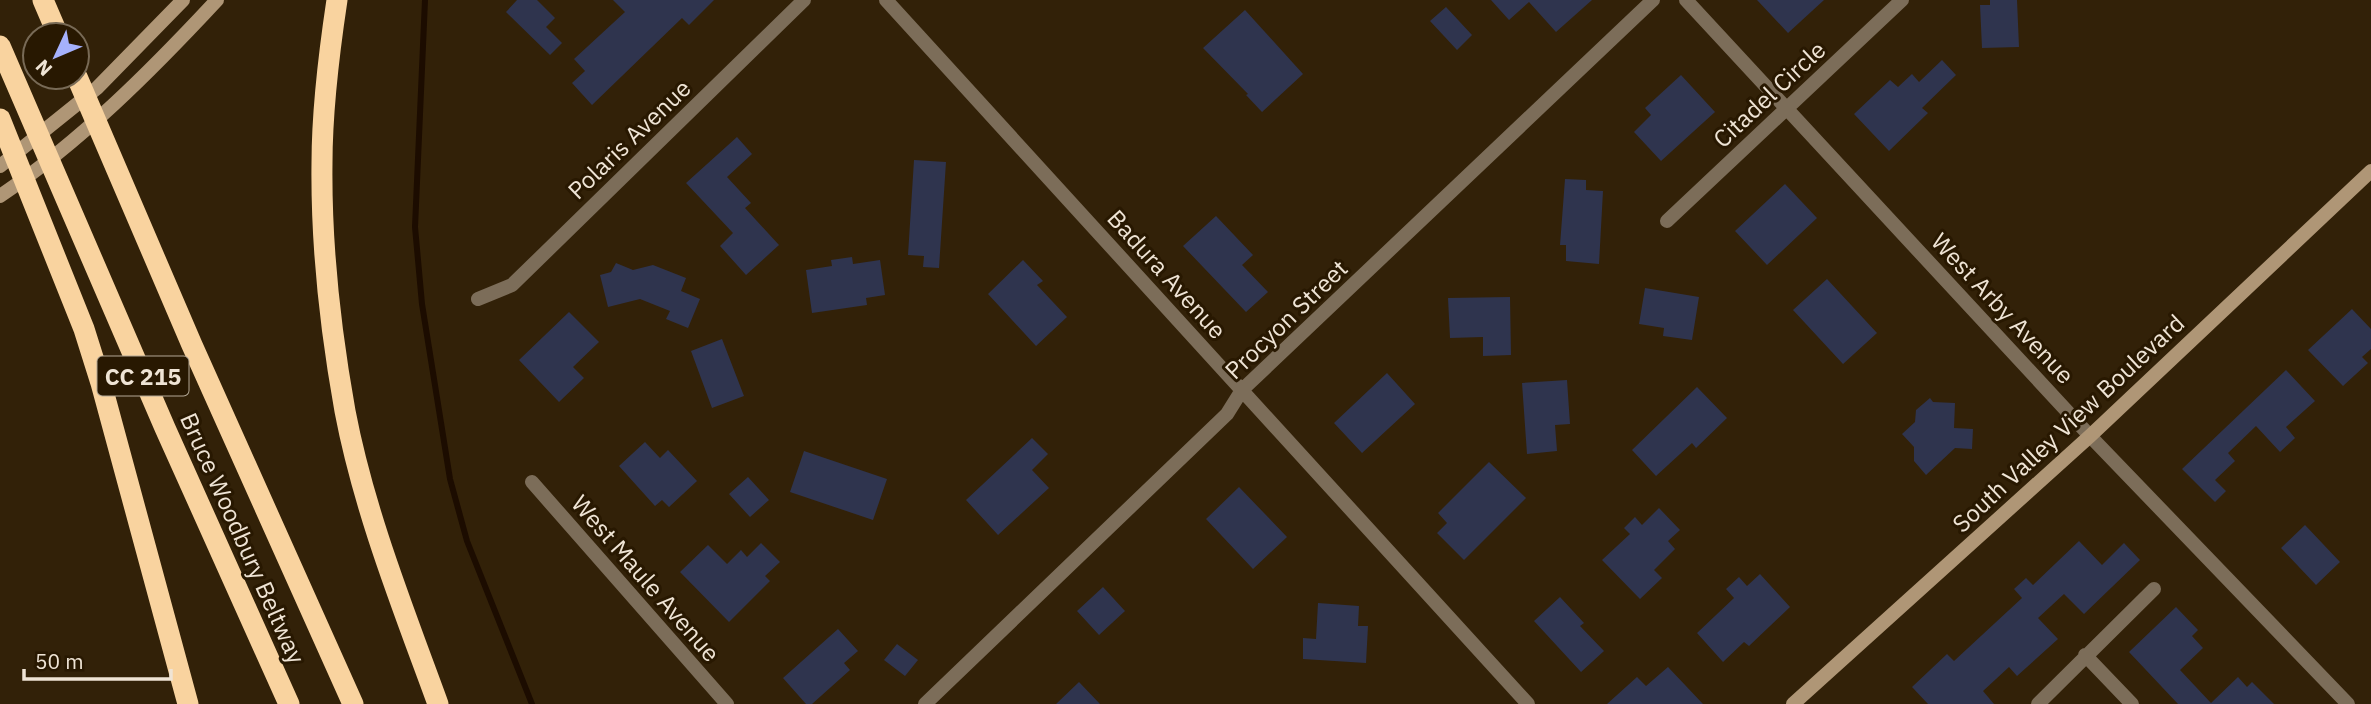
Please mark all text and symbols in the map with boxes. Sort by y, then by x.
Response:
north arrow [21,21,91,91]
street label: Citadel Circle [1706,34,1832,154]
text: N [30,55,57,81]
street label: Polaris Avenue [561,72,697,206]
street label: Badura Avenue [1100,203,1234,345]
street label: West Arby Avenue [1925,226,2081,390]
street label: Procyon Street [1218,252,1354,386]
street label: South Valley View Boulevard [1945,307,2191,539]
road number: CC 215 [97,356,188,396]
street label: Bruce Woodbury Beltway [173,407,313,669]
street label: West Maule Avenue [565,488,727,668]
scale bar [24,638,172,682]
text: 50 m [35,647,84,675]

